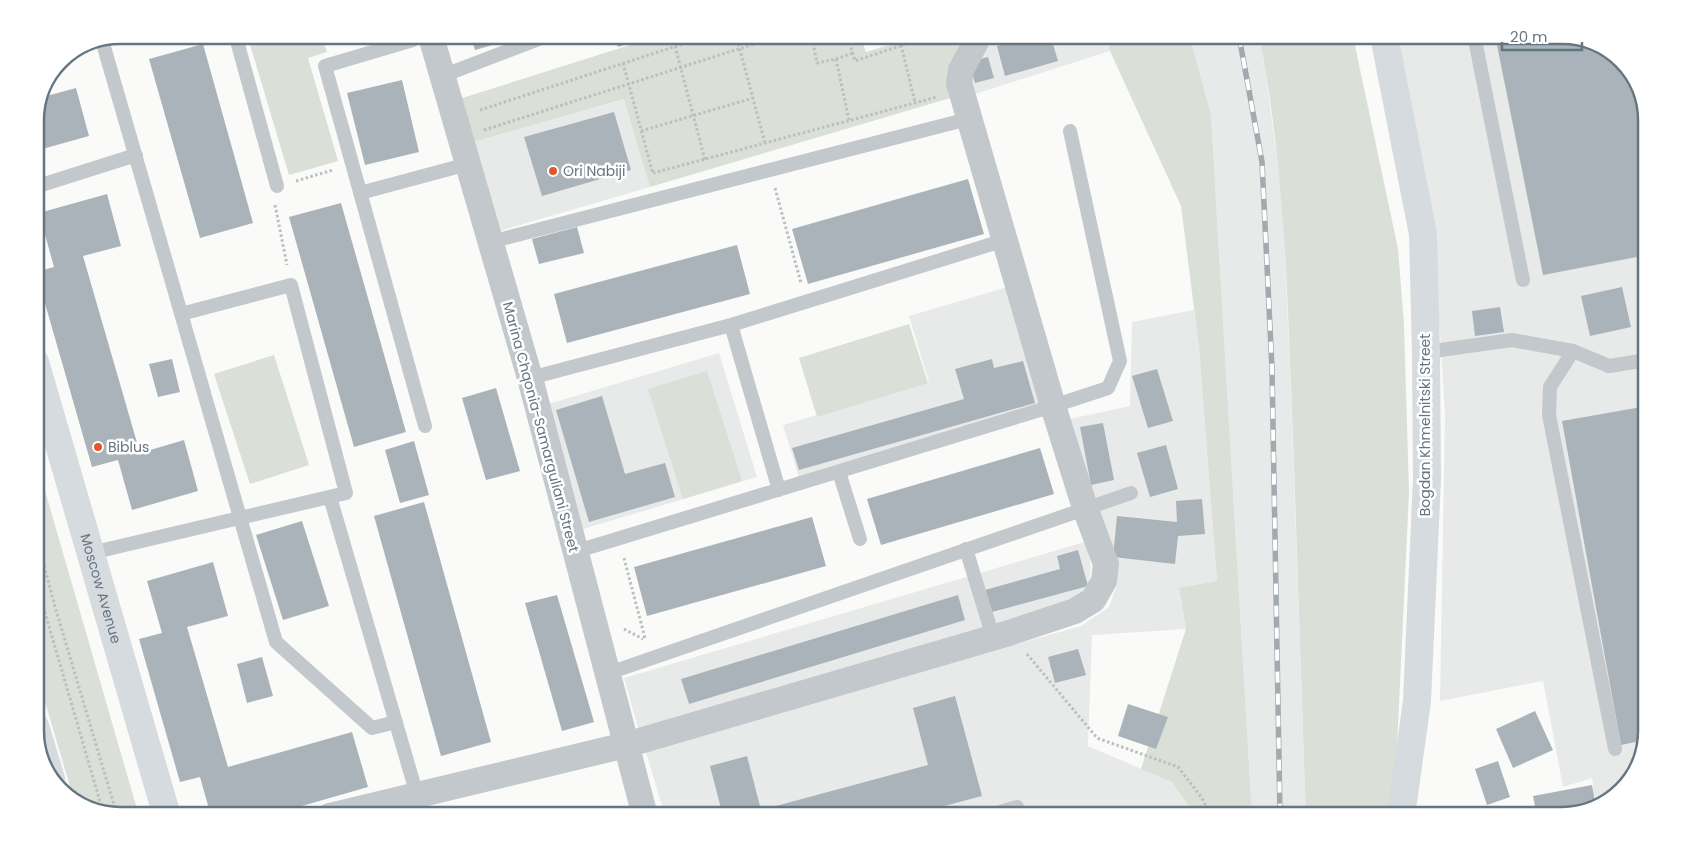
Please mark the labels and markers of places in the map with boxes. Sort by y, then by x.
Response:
place label: Ori Nabiji [563,161,626,181]
marker: Ori Nabiji [547,165,559,177]
place label: Biblus [108,437,149,457]
marker: Biblus [92,441,104,453]

